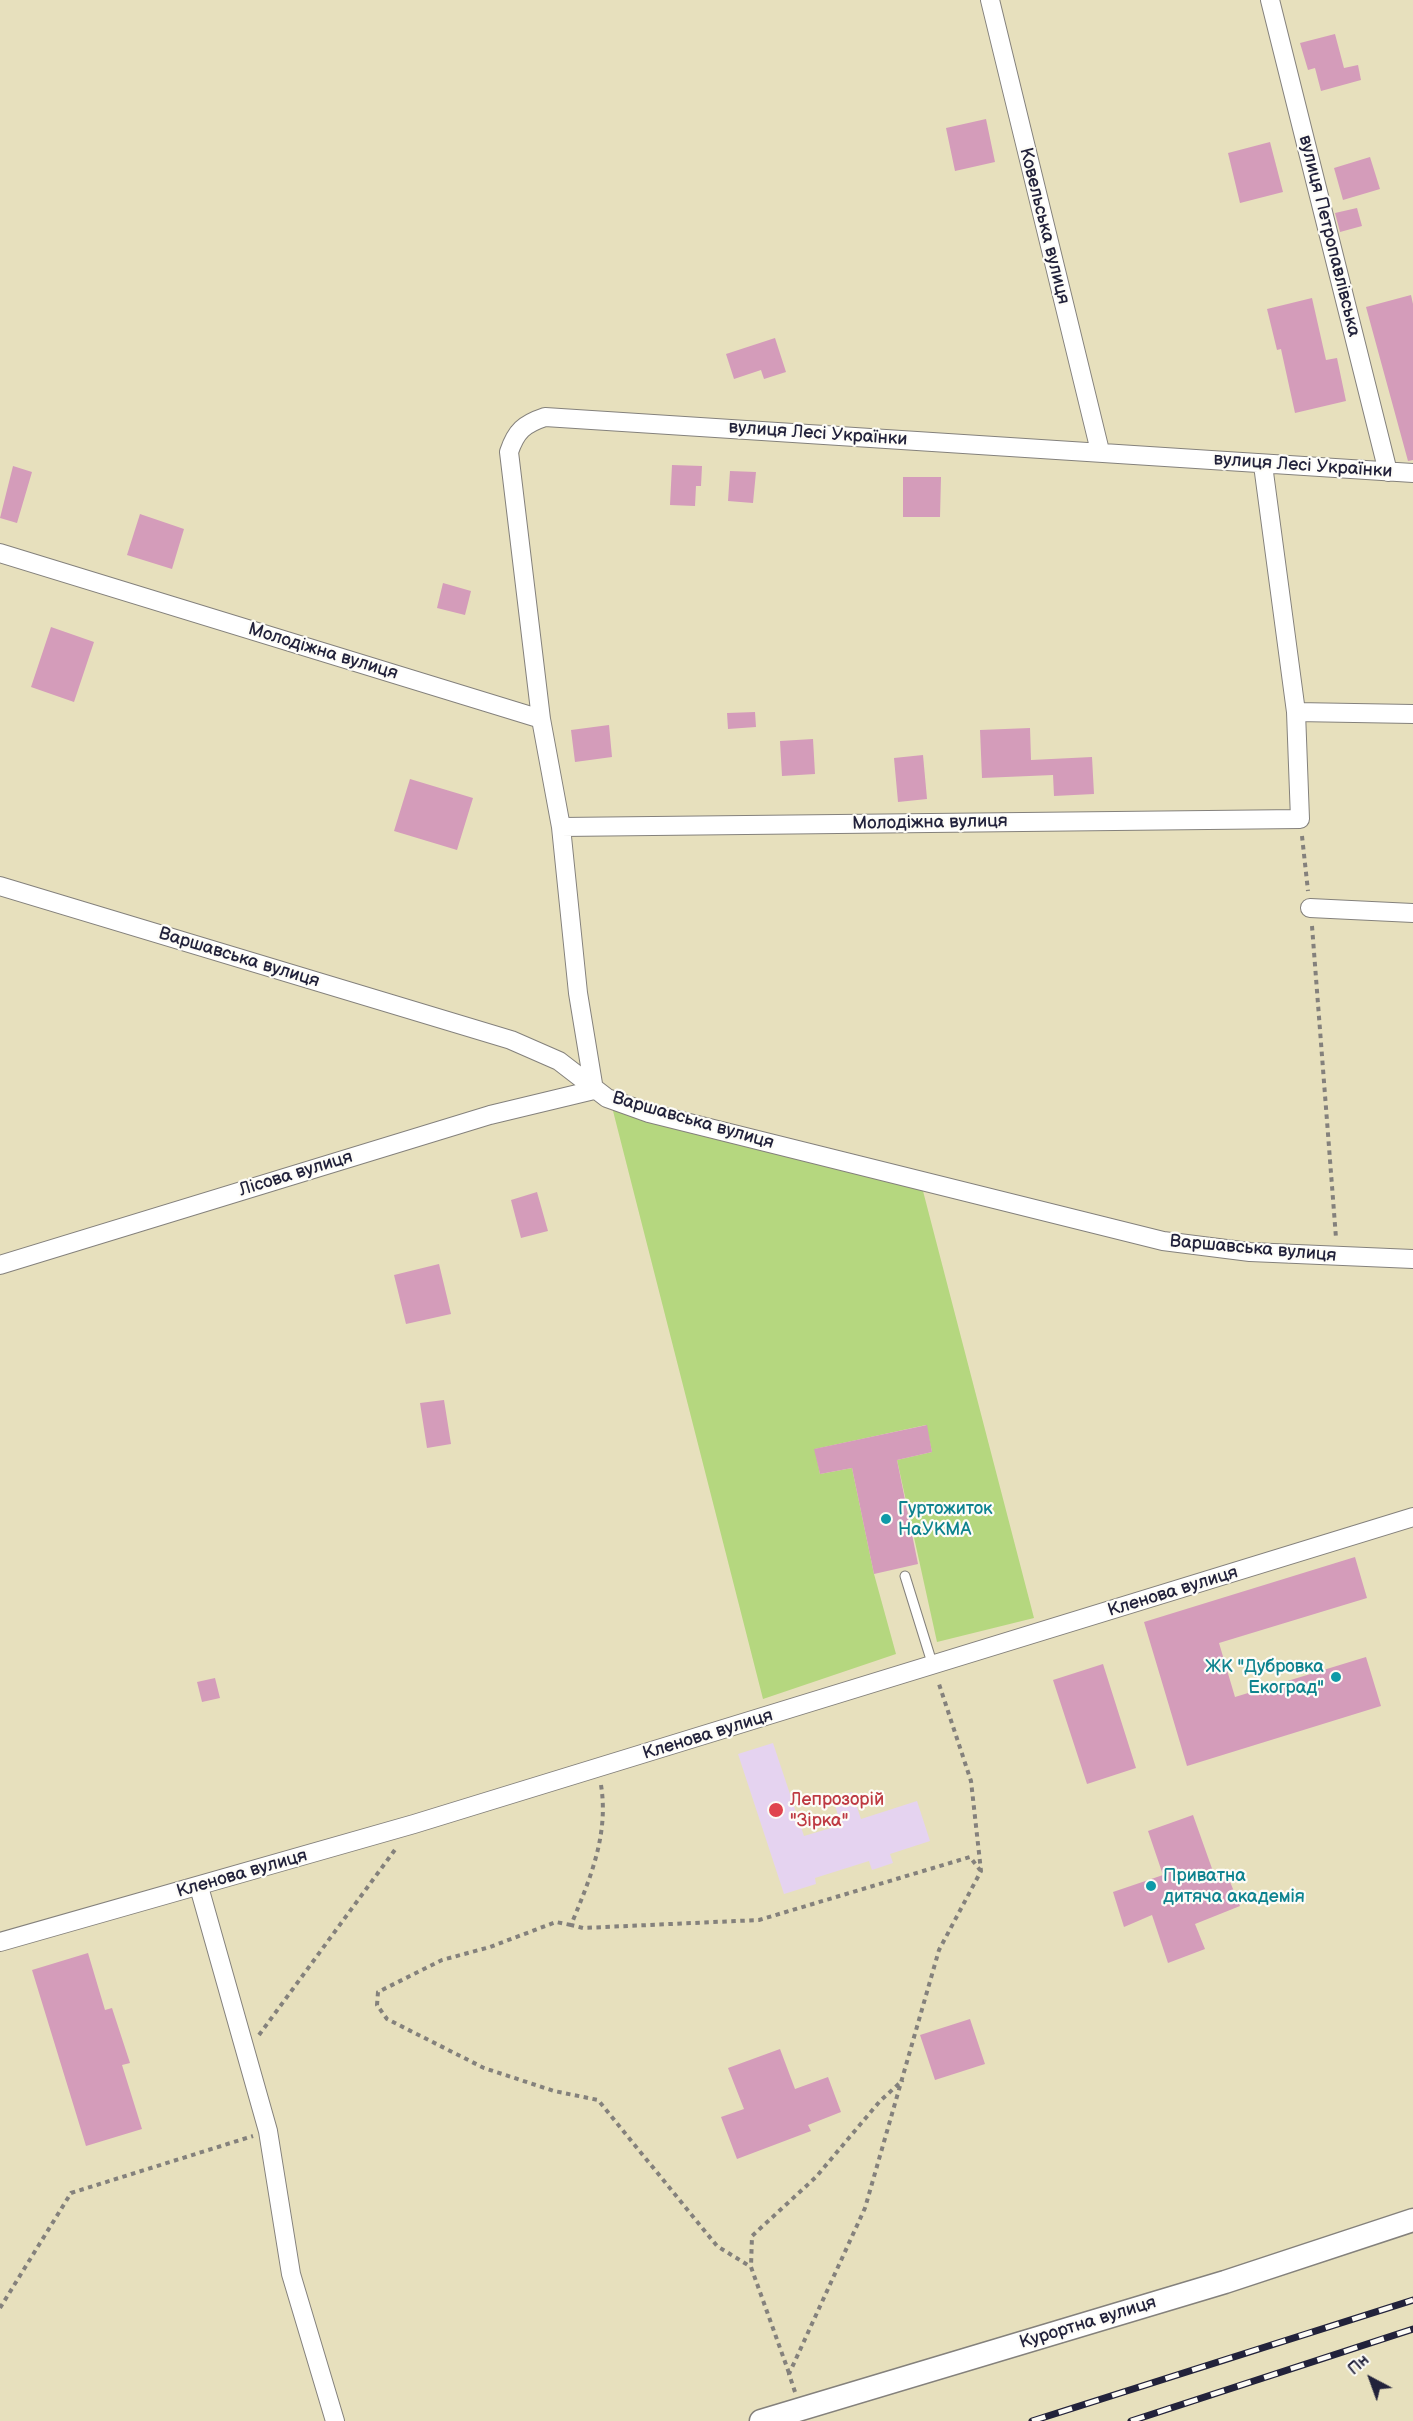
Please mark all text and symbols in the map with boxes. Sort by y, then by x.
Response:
street label: вулиця Петропавлівська [1293,133,1365,339]
street label: Ковельська вулиця [1014,145,1074,307]
street label: вулиця Лесі Українки [728,417,908,451]
street label: вулиця Лесі Українки [1213,449,1393,483]
street label: Молодіжна вулиця [245,619,401,685]
street label: Молодіжна вулиця [852,811,1008,835]
street label: Варшавська вулиця [156,923,322,993]
street label: Варшавська вулиця [610,1088,776,1154]
street label: Лісова вулиця [237,1146,355,1202]
street label: Варшавська вулиця [1169,1231,1337,1267]
place label: Гуртожиток НаУКМА [898,1498,993,1540]
marker: Гуртожиток НаУКМА [879,1512,893,1526]
street label: Кленова вулиця [1105,1562,1241,1622]
place label: ЖК "Дубровка Екоград" [1205,1656,1324,1698]
marker: ЖК "Дубровка Екоград" [1329,1670,1343,1684]
street label: Кленова вулиця [640,1705,776,1765]
place label: Лепрозорій "Зірка" [790,1789,884,1832]
marker: Лепрозорій "Зірка" [767,1801,785,1819]
street label: Кленова вулиця [174,1845,310,1903]
place label: Приватна дитяча академiя [1163,1865,1305,1908]
marker: Приватна дитяча академiя [1144,1879,1158,1893]
street label: Курортна вулиця [1017,2292,1159,2354]
north arrow [1341,2349,1401,2409]
text: Пн [1345,2351,1373,2379]

